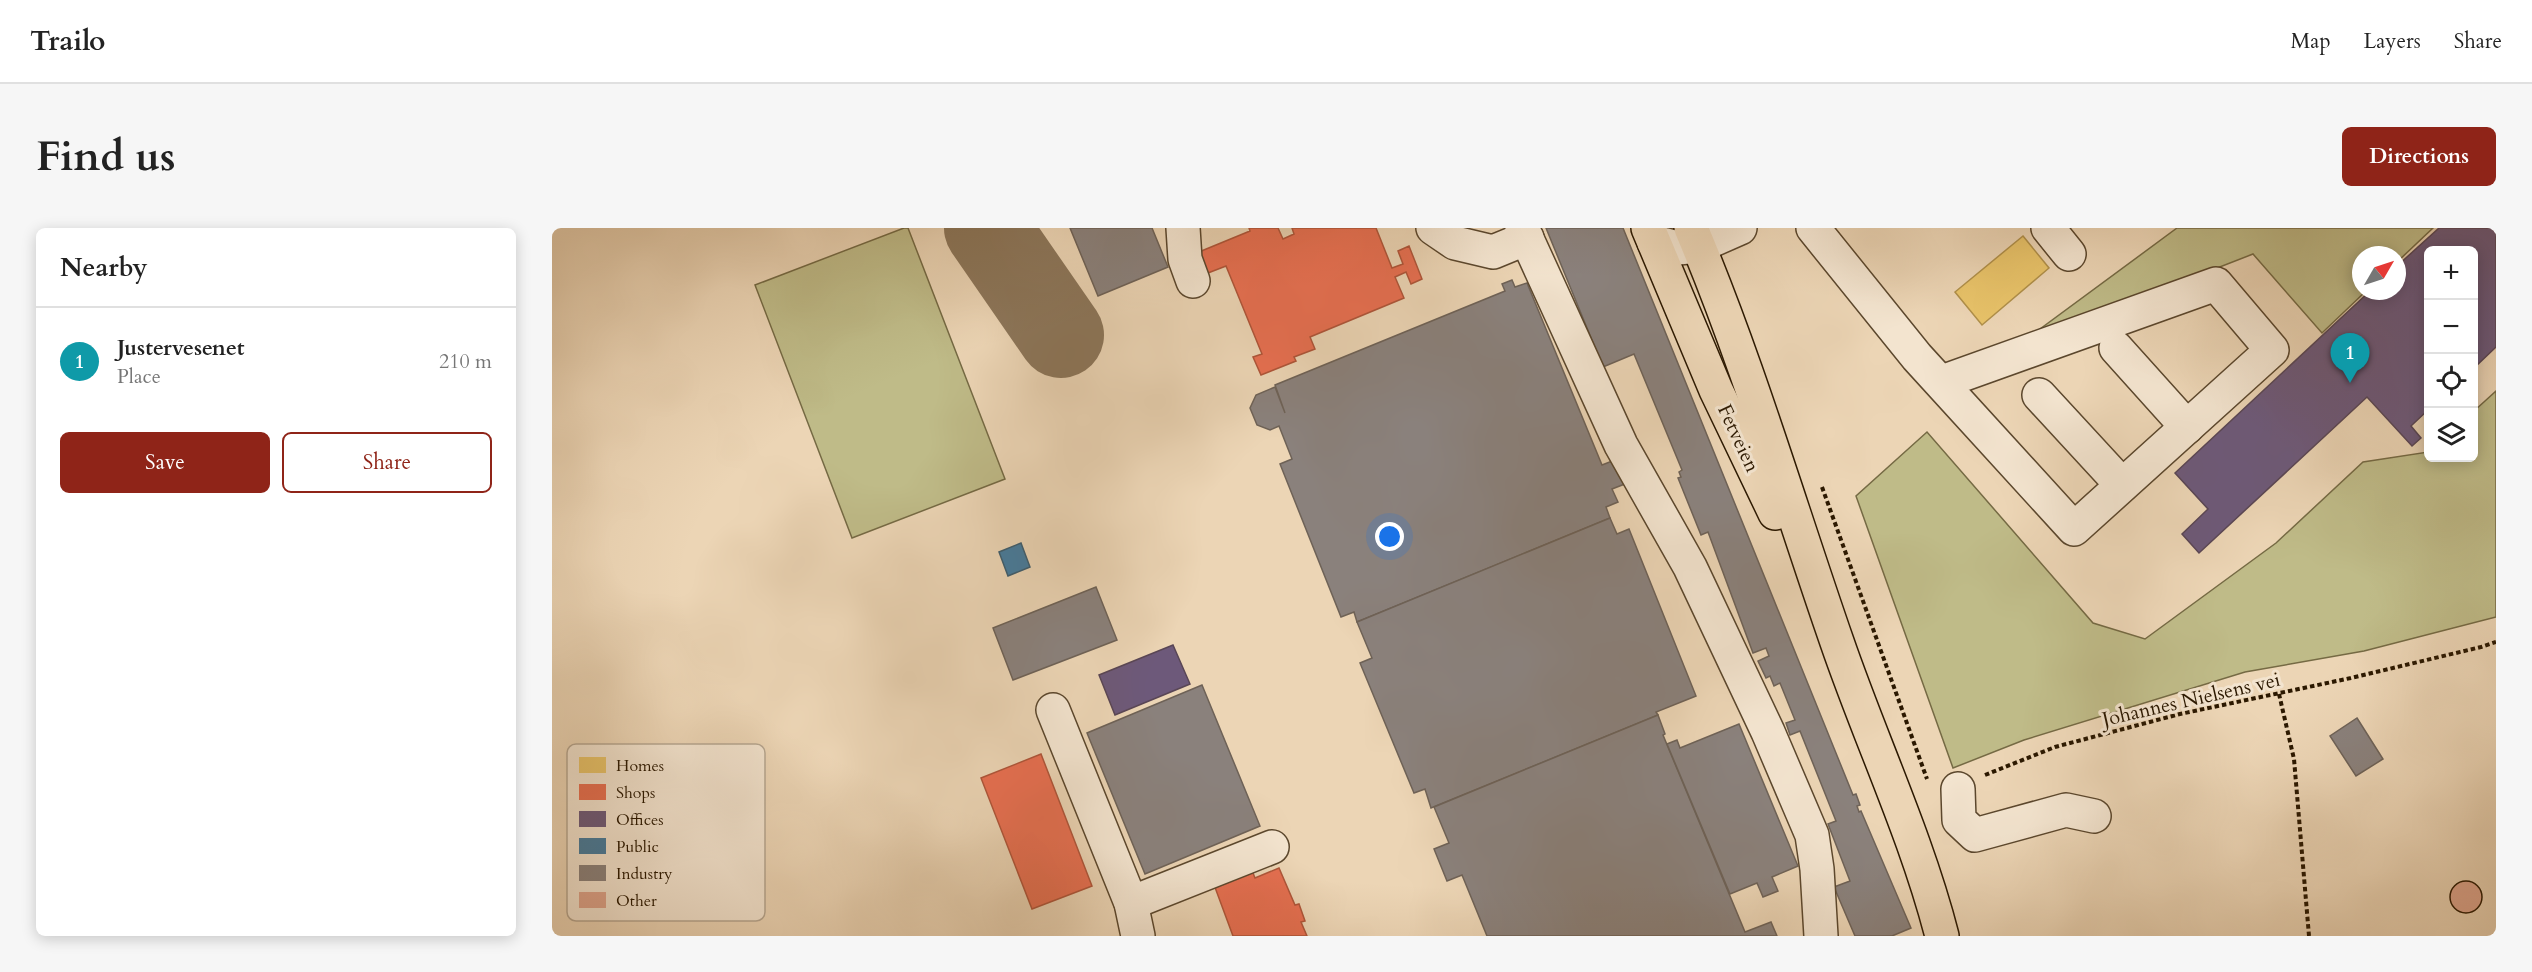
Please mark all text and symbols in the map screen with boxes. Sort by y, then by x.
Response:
text: Trailo [30,22,105,60]
text: Map [2291,27,2331,56]
text: Layers [2364,27,2421,56]
text: Share [2454,27,2502,56]
button: Directions [2342,127,2496,186]
text: Find us [36,128,176,185]
north arrow [2352,246,2406,300]
map controls [2424,246,2478,462]
button: + [2424,246,2478,300]
text: Nearby [60,250,148,285]
button: − [2424,300,2478,354]
text: Justervesenet [117,333,245,363]
pin: 1 [2330,334,2370,383]
text: 1 [74,348,85,375]
text: 210 m [439,348,492,375]
button: locate [2424,354,2478,408]
text: Place [117,363,161,390]
street label: Fetveien [1711,400,1766,477]
button: layers [2424,408,2478,462]
button: Save [60,432,270,493]
button: Share [282,432,492,493]
your location [1375,522,1404,551]
street label: Johannes Nielsens vei [2097,666,2283,734]
legend [567,744,765,921]
text: Homes [616,755,664,777]
text: Shops [616,782,655,804]
text: Offices [616,809,664,831]
text: Public [616,836,659,858]
text: Industry [616,863,673,885]
text: Other [616,890,657,912]

